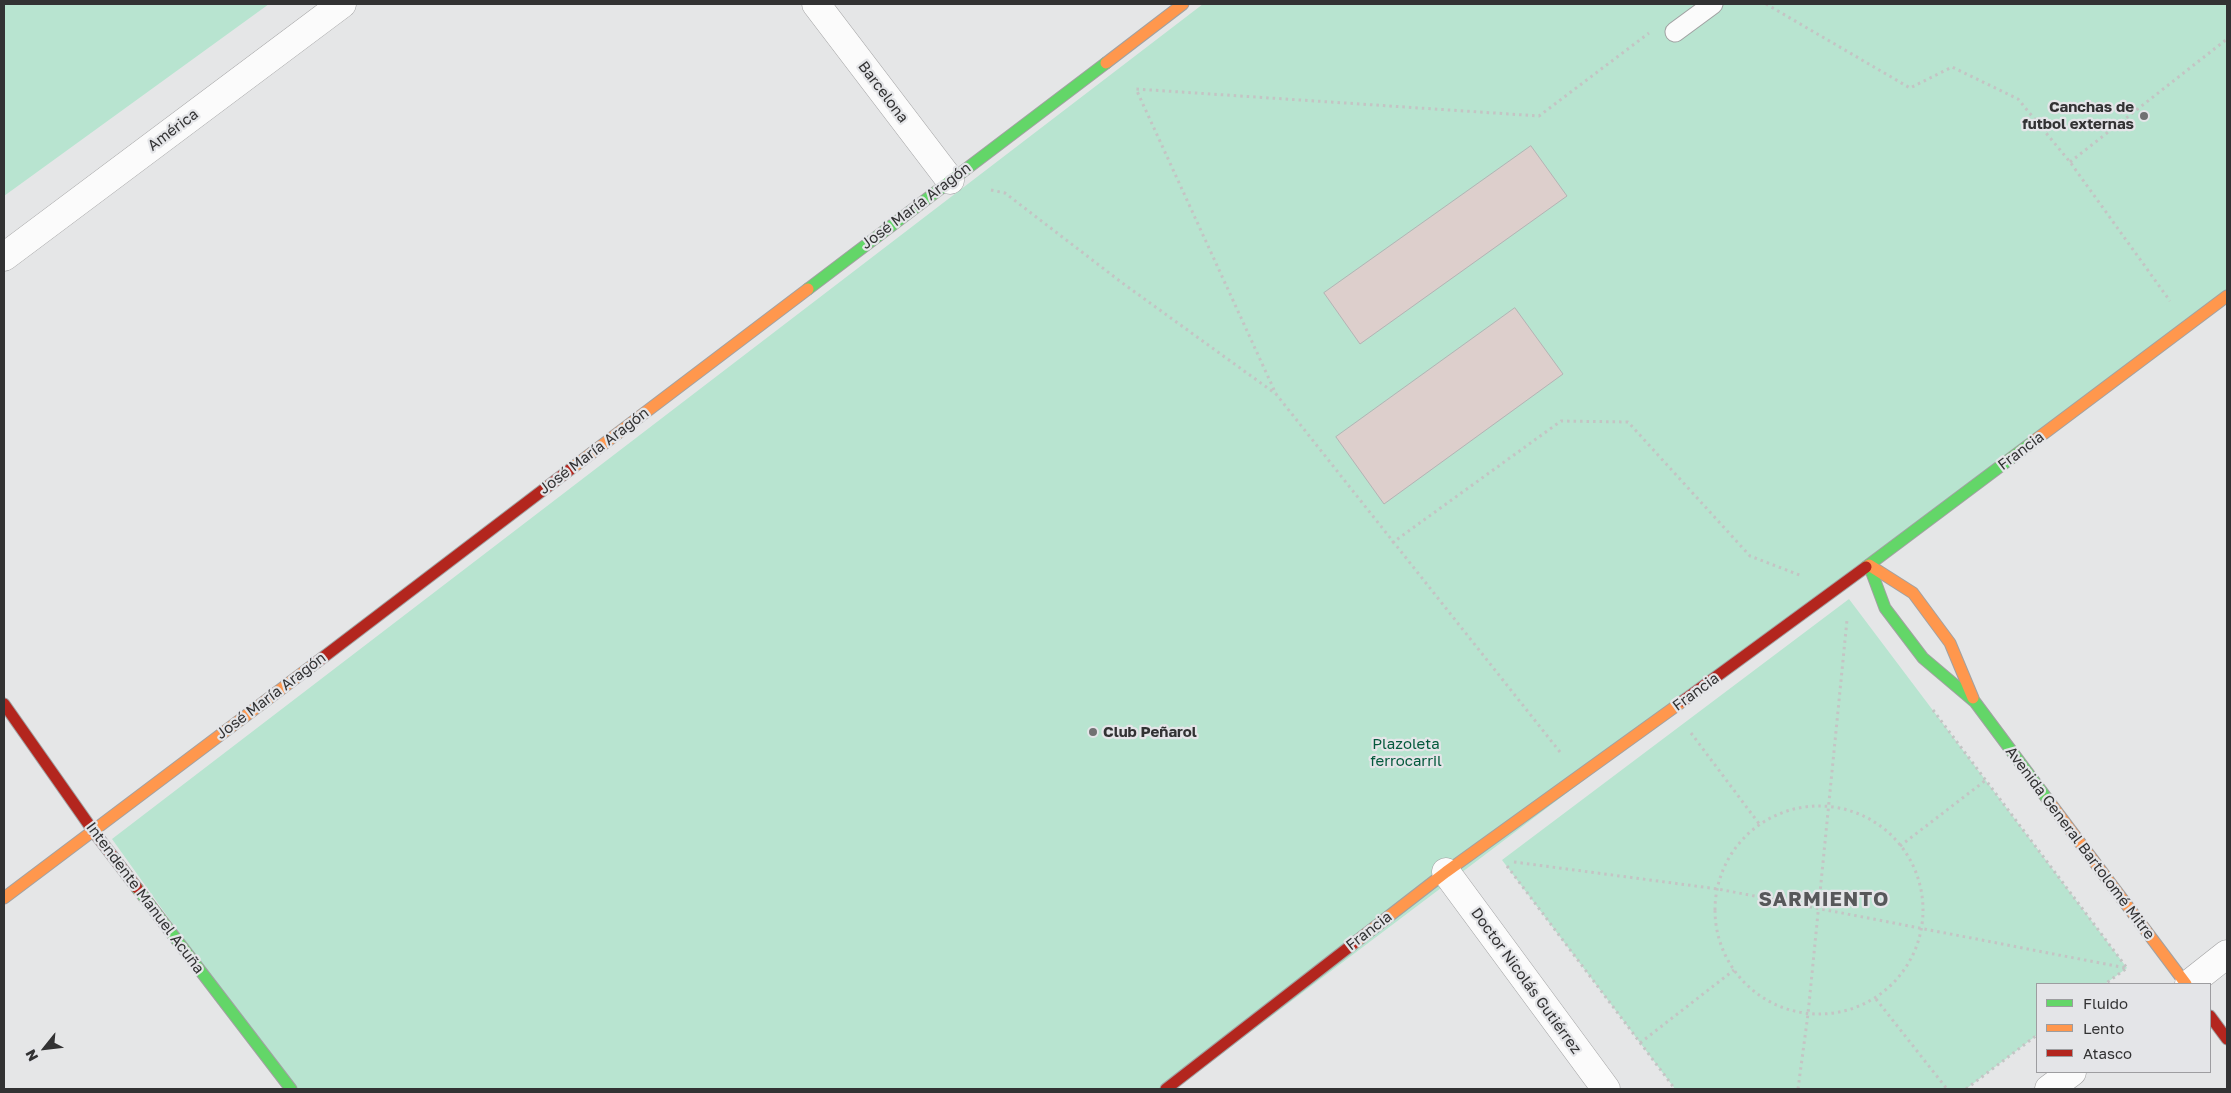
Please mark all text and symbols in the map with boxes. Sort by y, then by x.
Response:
street label: Barcelona [854,58,912,126]
place label: Canchas de futbol externas [2022,98,2134,133]
street label: América [144,105,202,155]
marker: Canchas de futbol externas [2138,110,2150,122]
street label: José María Aragón [858,159,974,253]
street label: José María Aragón [536,404,652,498]
street label: Francia [1994,428,2048,474]
street label: José María Aragón [213,649,329,743]
street label: Francia [1669,669,1723,715]
place label: Club Peñarol [1103,723,1197,741]
marker: Club Peñarol [1087,726,1099,738]
park label: Plazoleta ferrocarril [1370,735,1442,770]
street label: Avenida General Bartolomé Mitre [2002,743,2158,943]
street label: Intendente Manuel Acuña [82,819,208,977]
district label: SARMIENTO [1757,888,1891,912]
street label: Doctor Nicolás Gutiérrez [1467,904,1585,1058]
street label: Francia [1343,908,1395,954]
legend [2036,983,2211,1073]
text: Fluido [2083,994,2128,1012]
text: Lento [2083,1019,2124,1037]
north arrow [20,1023,70,1073]
text: Atasco [2083,1044,2132,1062]
text: N [21,1047,41,1064]

